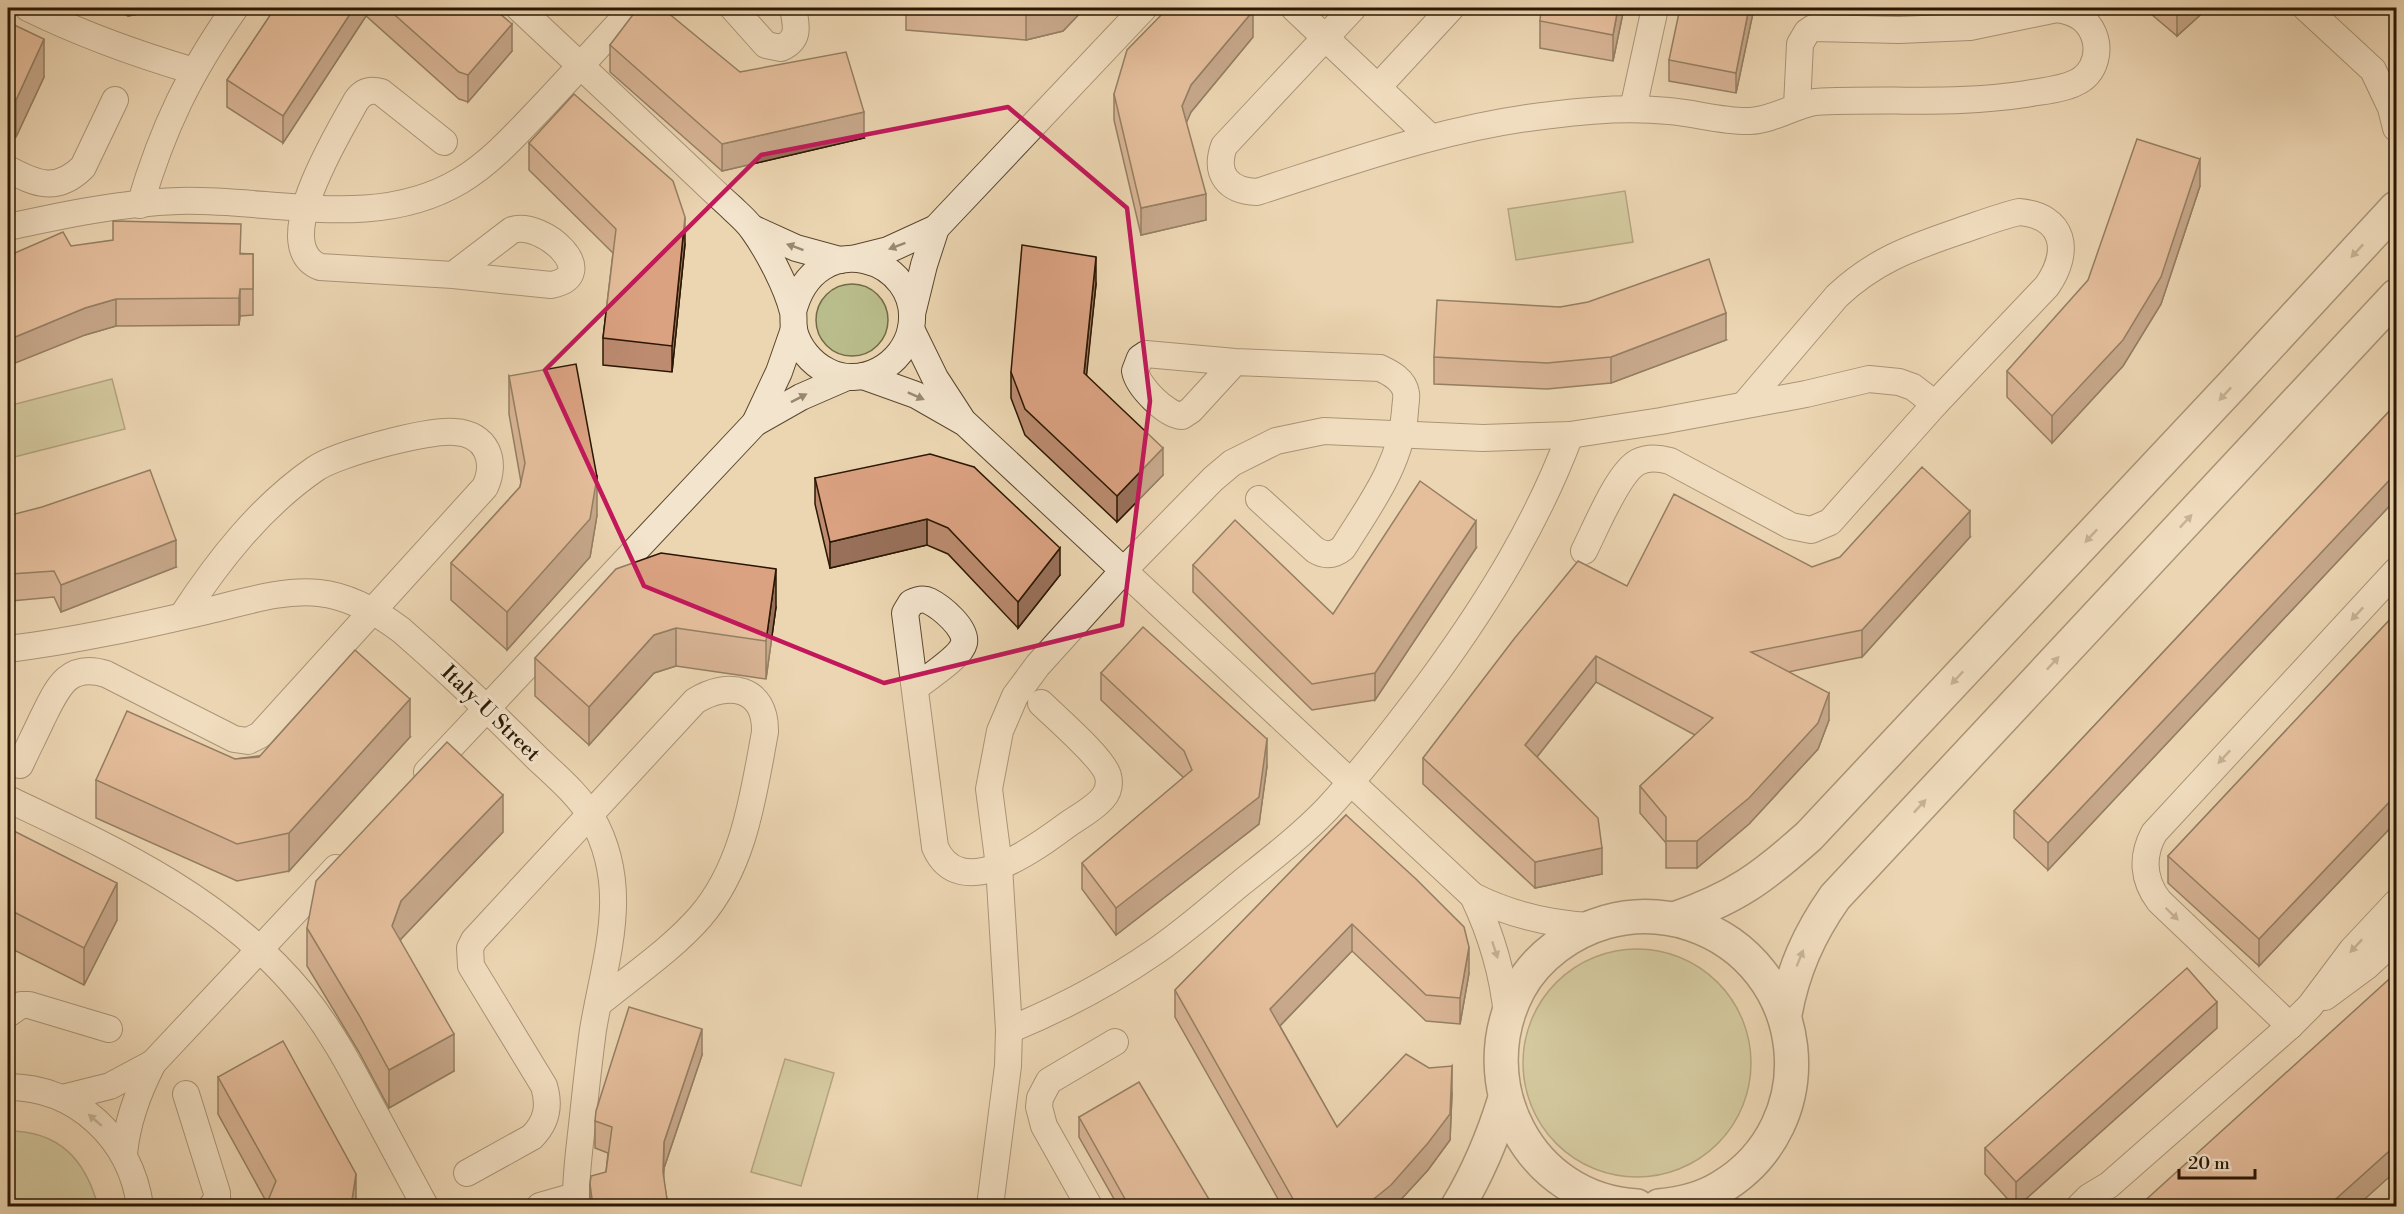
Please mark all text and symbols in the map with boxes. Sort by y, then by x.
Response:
one-way arrow [786,242,804,252]
one-way arrow [888,242,906,251]
one-way arrow [2351,243,2364,258]
one-way arrow [2218,387,2232,401]
one-way arrow [907,391,925,401]
one-way arrow [791,393,808,403]
one-way arrow [2179,514,2193,528]
one-way arrow [2085,528,2098,543]
one-way arrow [2350,607,2364,622]
one-way arrow [2046,656,2060,671]
street label: Italy-U Street [435,660,546,768]
one-way arrow [1951,670,1964,685]
one-way arrow [2217,750,2231,765]
one-way arrow [1913,798,1927,813]
one-way arrow [2164,907,2179,920]
one-way arrow [2350,939,2364,953]
one-way arrow [1491,941,1501,959]
one-way arrow [1796,949,1805,967]
one-way arrow [88,1114,103,1127]
scale bar [2179,1142,2256,1180]
text: 20 m [2188,1152,2230,1175]

